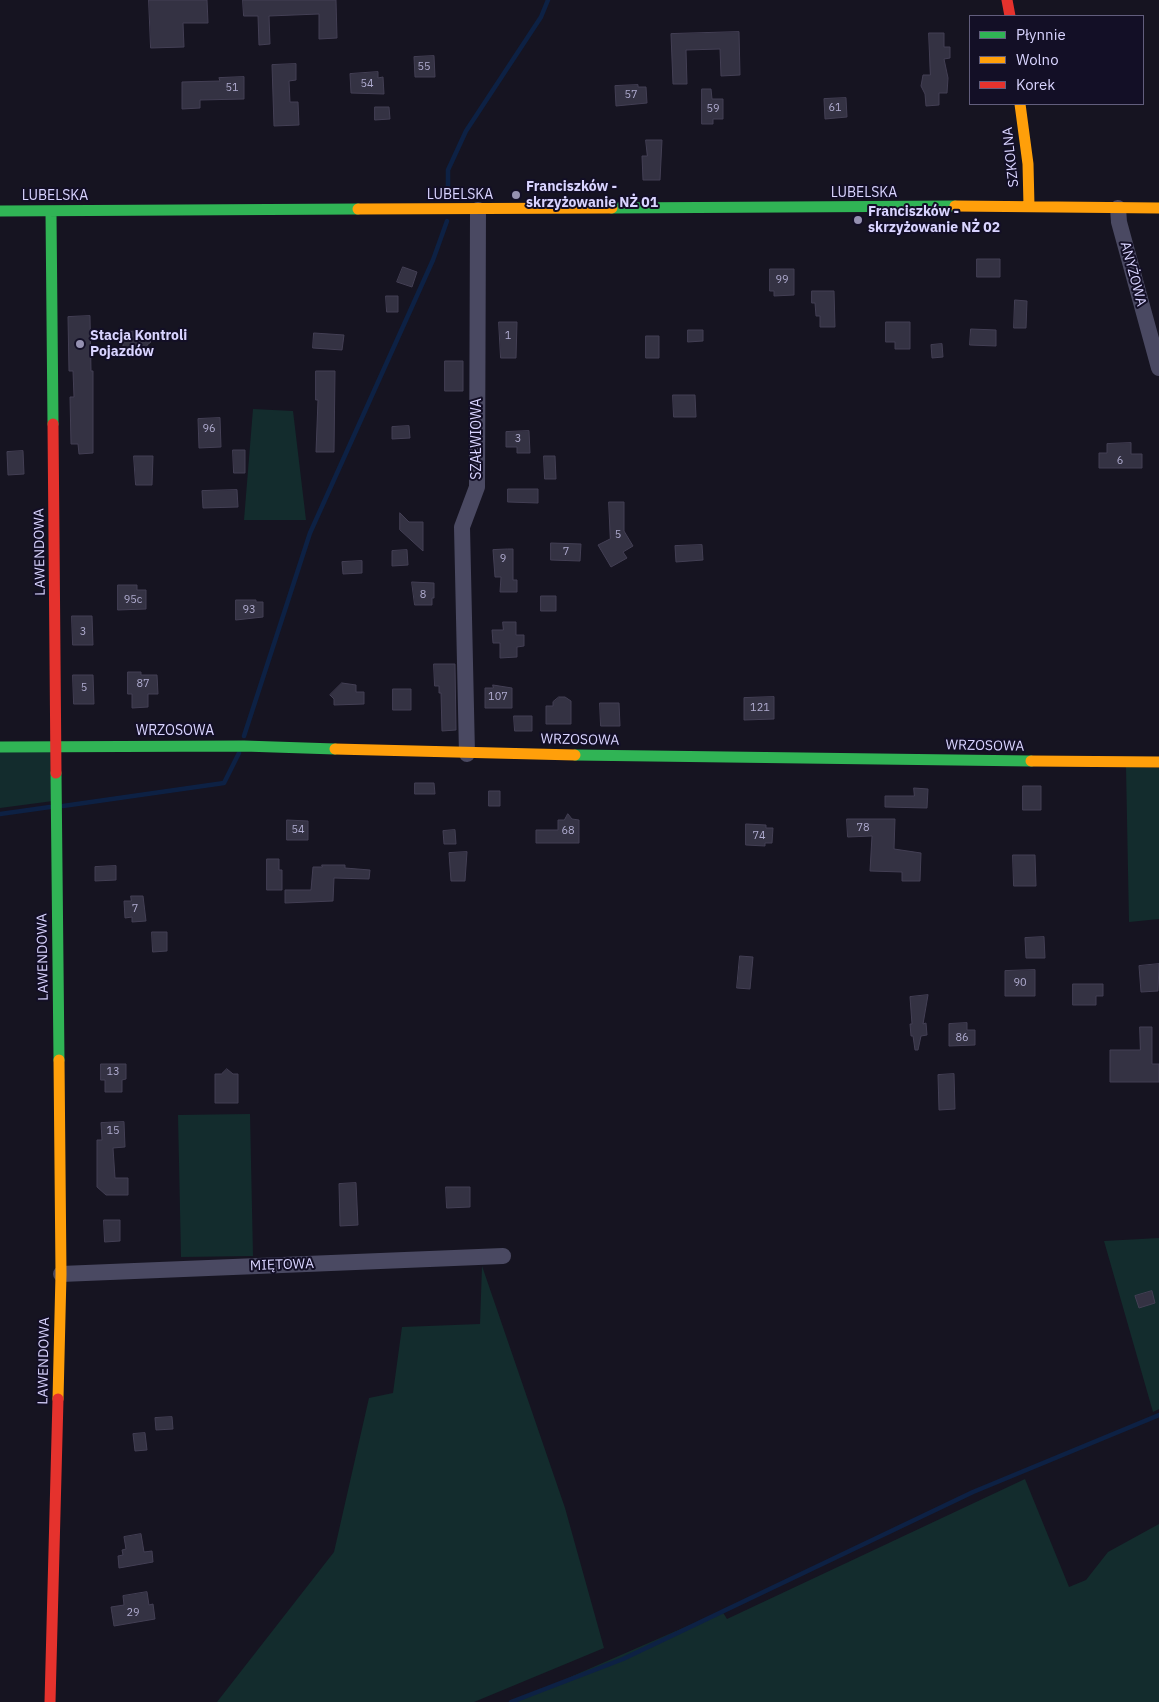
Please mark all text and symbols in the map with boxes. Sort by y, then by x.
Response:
legend [969,15,1144,105]
text: Płynnie [1016,25,1066,44]
text: Wolno [1016,50,1059,69]
house number: 55 [417,60,431,74]
text: Korek [1016,75,1055,94]
house number: 54 [360,77,374,91]
house number: 51 [225,81,239,95]
house number: 57 [624,88,638,102]
house number: 61 [828,101,842,115]
house number: 59 [706,102,720,116]
street label: SZKOLNA [999,126,1023,188]
place label: Franciszków - skrzyżowanie NŻ 01 [526,179,658,212]
street label: LUBELSKA [831,185,897,201]
street label: LUBELSKA [427,187,493,203]
street label: LUBELSKA [22,188,88,204]
marker: Franciszków - skrzyżowanie NŻ 01 [510,189,522,201]
place label: Franciszków - skrzyżowanie NŻ 02 [868,204,1000,236]
marker: Franciszków - skrzyżowanie NŻ 02 [852,214,864,226]
street label: ANYŻOWA [1116,240,1150,308]
house number: 99 [775,273,789,287]
place label: Stacja Kontroli Pojazdów [90,328,187,361]
house number: 1 [505,329,511,343]
marker: Stacja Kontroli Pojazdów [74,338,86,350]
street label: SZAŁWIOWA [469,398,485,480]
house number: 96 [202,422,216,436]
house number: 3 [515,432,521,446]
house number: 6 [1117,454,1123,468]
street label: LAWENDOWA [31,508,49,596]
house number: 5 [615,528,621,542]
house number: 7 [563,545,569,559]
house number: 9 [500,552,506,566]
house number: 8 [420,588,426,602]
house number: 95c [124,593,142,607]
house number: 93 [242,603,256,617]
house number: 3 [80,625,86,639]
house number: 87 [136,677,150,691]
house number: 5 [81,681,87,695]
house number: 107 [488,690,508,704]
house number: 121 [750,701,770,715]
street label: WRZOSOWA [136,723,214,739]
street label: WRZOSOWA [541,731,619,749]
street label: WRZOSOWA [946,737,1024,755]
house number: 78 [856,821,870,835]
house number: 54 [291,823,305,837]
house number: 68 [561,824,575,838]
house number: 74 [752,829,766,843]
house number: 7 [132,902,138,916]
street label: LAWENDOWA [34,913,52,1001]
house number: 90 [1013,976,1027,990]
house number: 86 [955,1031,969,1045]
house number: 13 [106,1065,120,1079]
house number: 15 [106,1124,120,1138]
street label: MIĘTOWA [250,1255,314,1275]
street label: LAWENDOWA [35,1317,53,1405]
house number: 29 [126,1606,140,1620]

